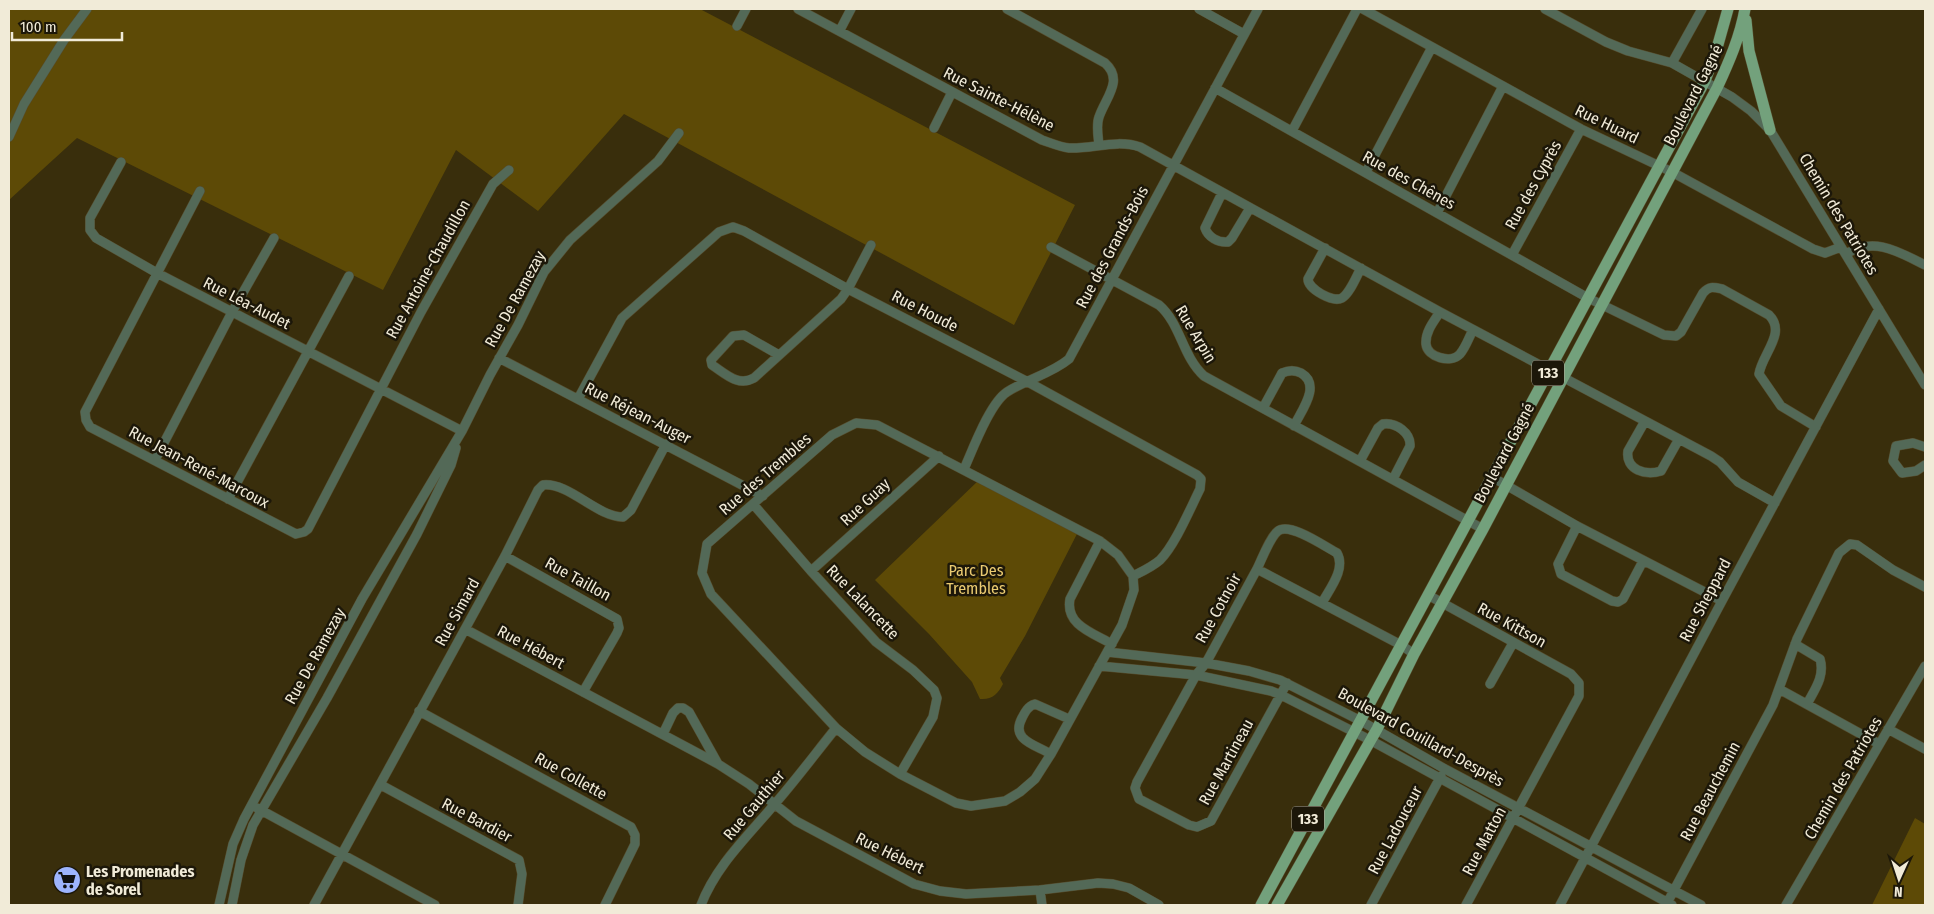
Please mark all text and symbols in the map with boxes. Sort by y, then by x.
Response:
scale bar [12,10,122,42]
text: 100 m [20,18,57,36]
street label: Boulevard Gagné [1659,41,1727,149]
street label: Rue Sainte-Hélène [940,63,1058,135]
street label: Rue Huard [1572,100,1642,148]
street label: Rue des Cyprès [1501,137,1565,233]
street label: Rue des Chênes [1359,147,1459,213]
street label: Chemin des Patriotes [1795,150,1883,278]
street label: Rue des Grands-Bois [1072,183,1152,311]
street label: Rue Antoine-Chaudillon [382,196,474,342]
street label: Rue De Ramezay [481,247,550,350]
street label: Rue Léa-Audet [200,273,294,333]
street label: Rue Houde [889,286,961,336]
street label: Rue Arpin [1171,302,1221,366]
road number: 133 [1532,360,1564,386]
street label: Rue Réjean-Auger [582,378,695,448]
street label: Boulevard Gagné [1470,400,1538,506]
street label: Rue Jean-René-Marcoux [126,422,272,512]
street label: Rue des Trembles [715,429,815,519]
street label: Rue Guay [836,474,894,530]
street label: Rue Taillon [542,553,614,605]
street label: Rue Sheppard [1675,555,1735,645]
street label: Rue Lalancette [823,561,903,643]
park label: Parc Des Trembles [946,561,1006,598]
street label: Rue Cotnoir [1191,570,1245,646]
street label: Rue Simard [431,575,483,649]
street label: Rue Kittson [1474,598,1550,652]
street label: Rue De Ramezay [281,604,350,707]
street label: Rue Hébert [494,621,569,673]
street label: Boulevard Couillard-Desprès [1335,683,1507,791]
street label: Chemin des Patriotes [1800,713,1886,843]
street label: Rue Martineau [1195,716,1257,808]
street label: Rue Beauchemin [1676,738,1744,844]
street label: Rue Collette [532,748,610,804]
street label: Rue Gauthier [719,766,789,844]
street label: Rue Ladouceur [1364,782,1426,877]
street label: Rue Bardier [439,794,516,847]
street label: Rue Matton [1458,803,1510,879]
road number: 133 [1292,806,1324,832]
street label: Rue Hébert [853,828,928,878]
north arrow [1874,854,1924,904]
place label: Les Promenades de Sorel [86,862,194,899]
supermarket icon: Les Promenades de Sorel [52,865,82,895]
text: N [1894,883,1903,900]

